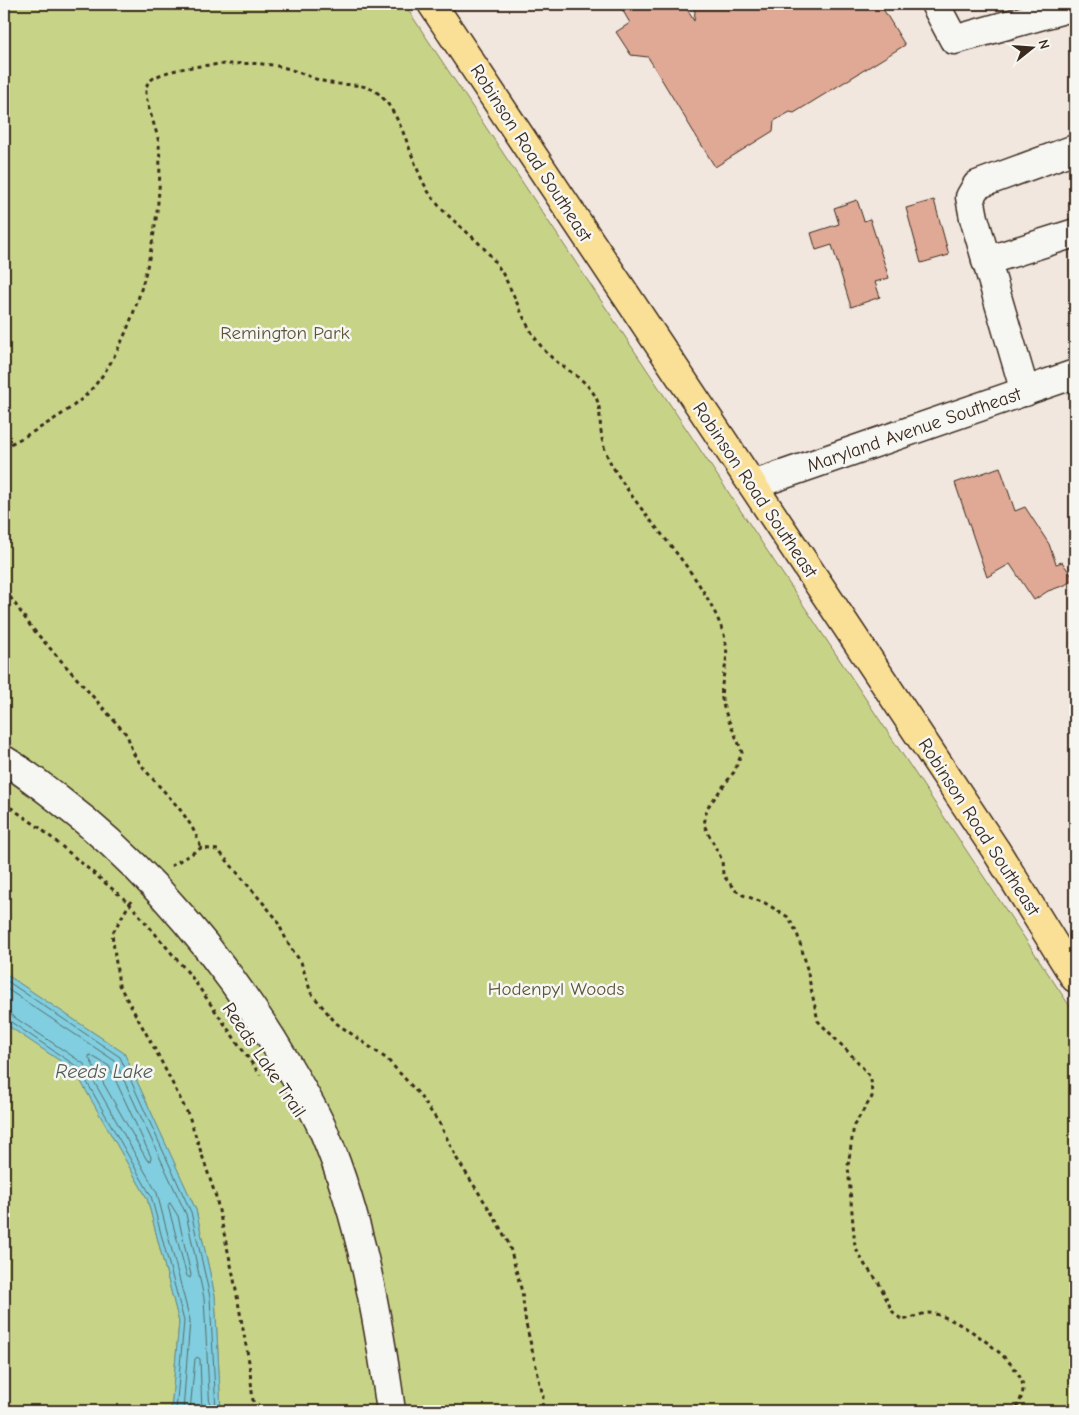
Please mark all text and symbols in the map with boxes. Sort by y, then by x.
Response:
north arrow [1006,22,1056,72]
text: N [1034,37,1053,51]
street label: Robinson Road Southeast [465,60,597,246]
park label: Remington Park [220,322,350,344]
street label: Maryland Avenue Southeast [804,383,1025,477]
street label: Robinson Road Southeast [688,398,822,582]
street label: Robinson Road Southeast [913,734,1045,920]
park label: Hodenpyl Woods [488,978,624,1000]
street label: Reeds Lake Trail [218,999,310,1121]
water label: Reeds Lake [55,1060,153,1083]

